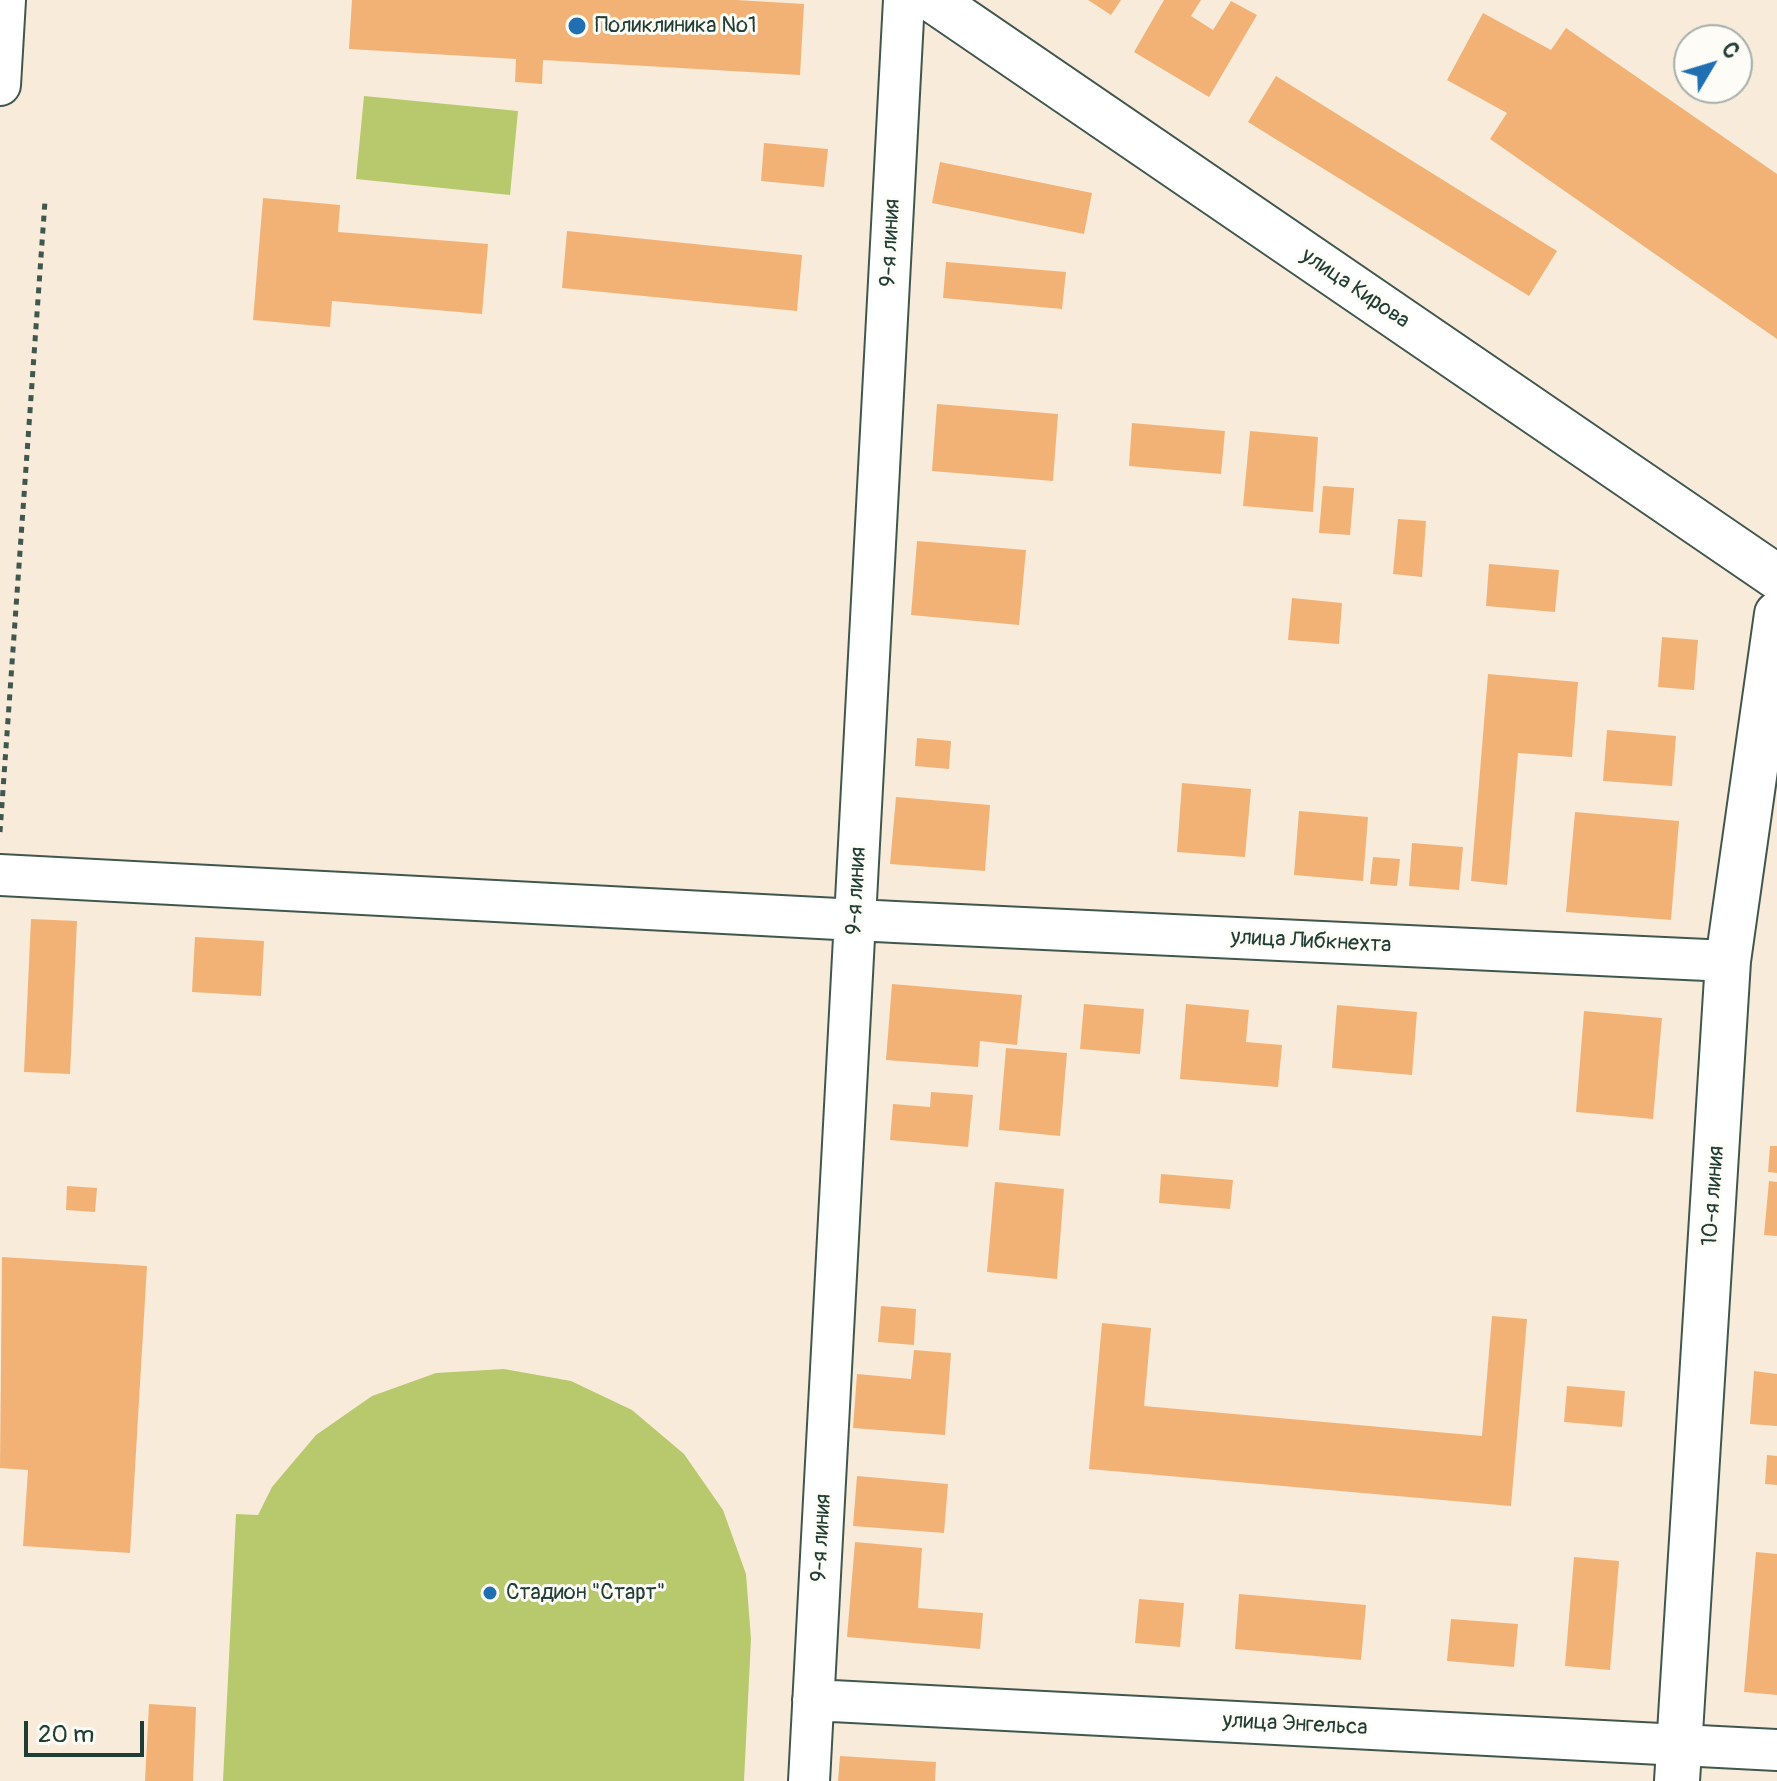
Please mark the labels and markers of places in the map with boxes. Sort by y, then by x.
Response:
place label: Поликлиника №1 [595,13,757,39]
marker: Поликлиника №1 [566,15,588,37]
place label: Стадион "Старт" [506,1580,665,1606]
marker: Стадион "Старт" [481,1584,499,1602]

